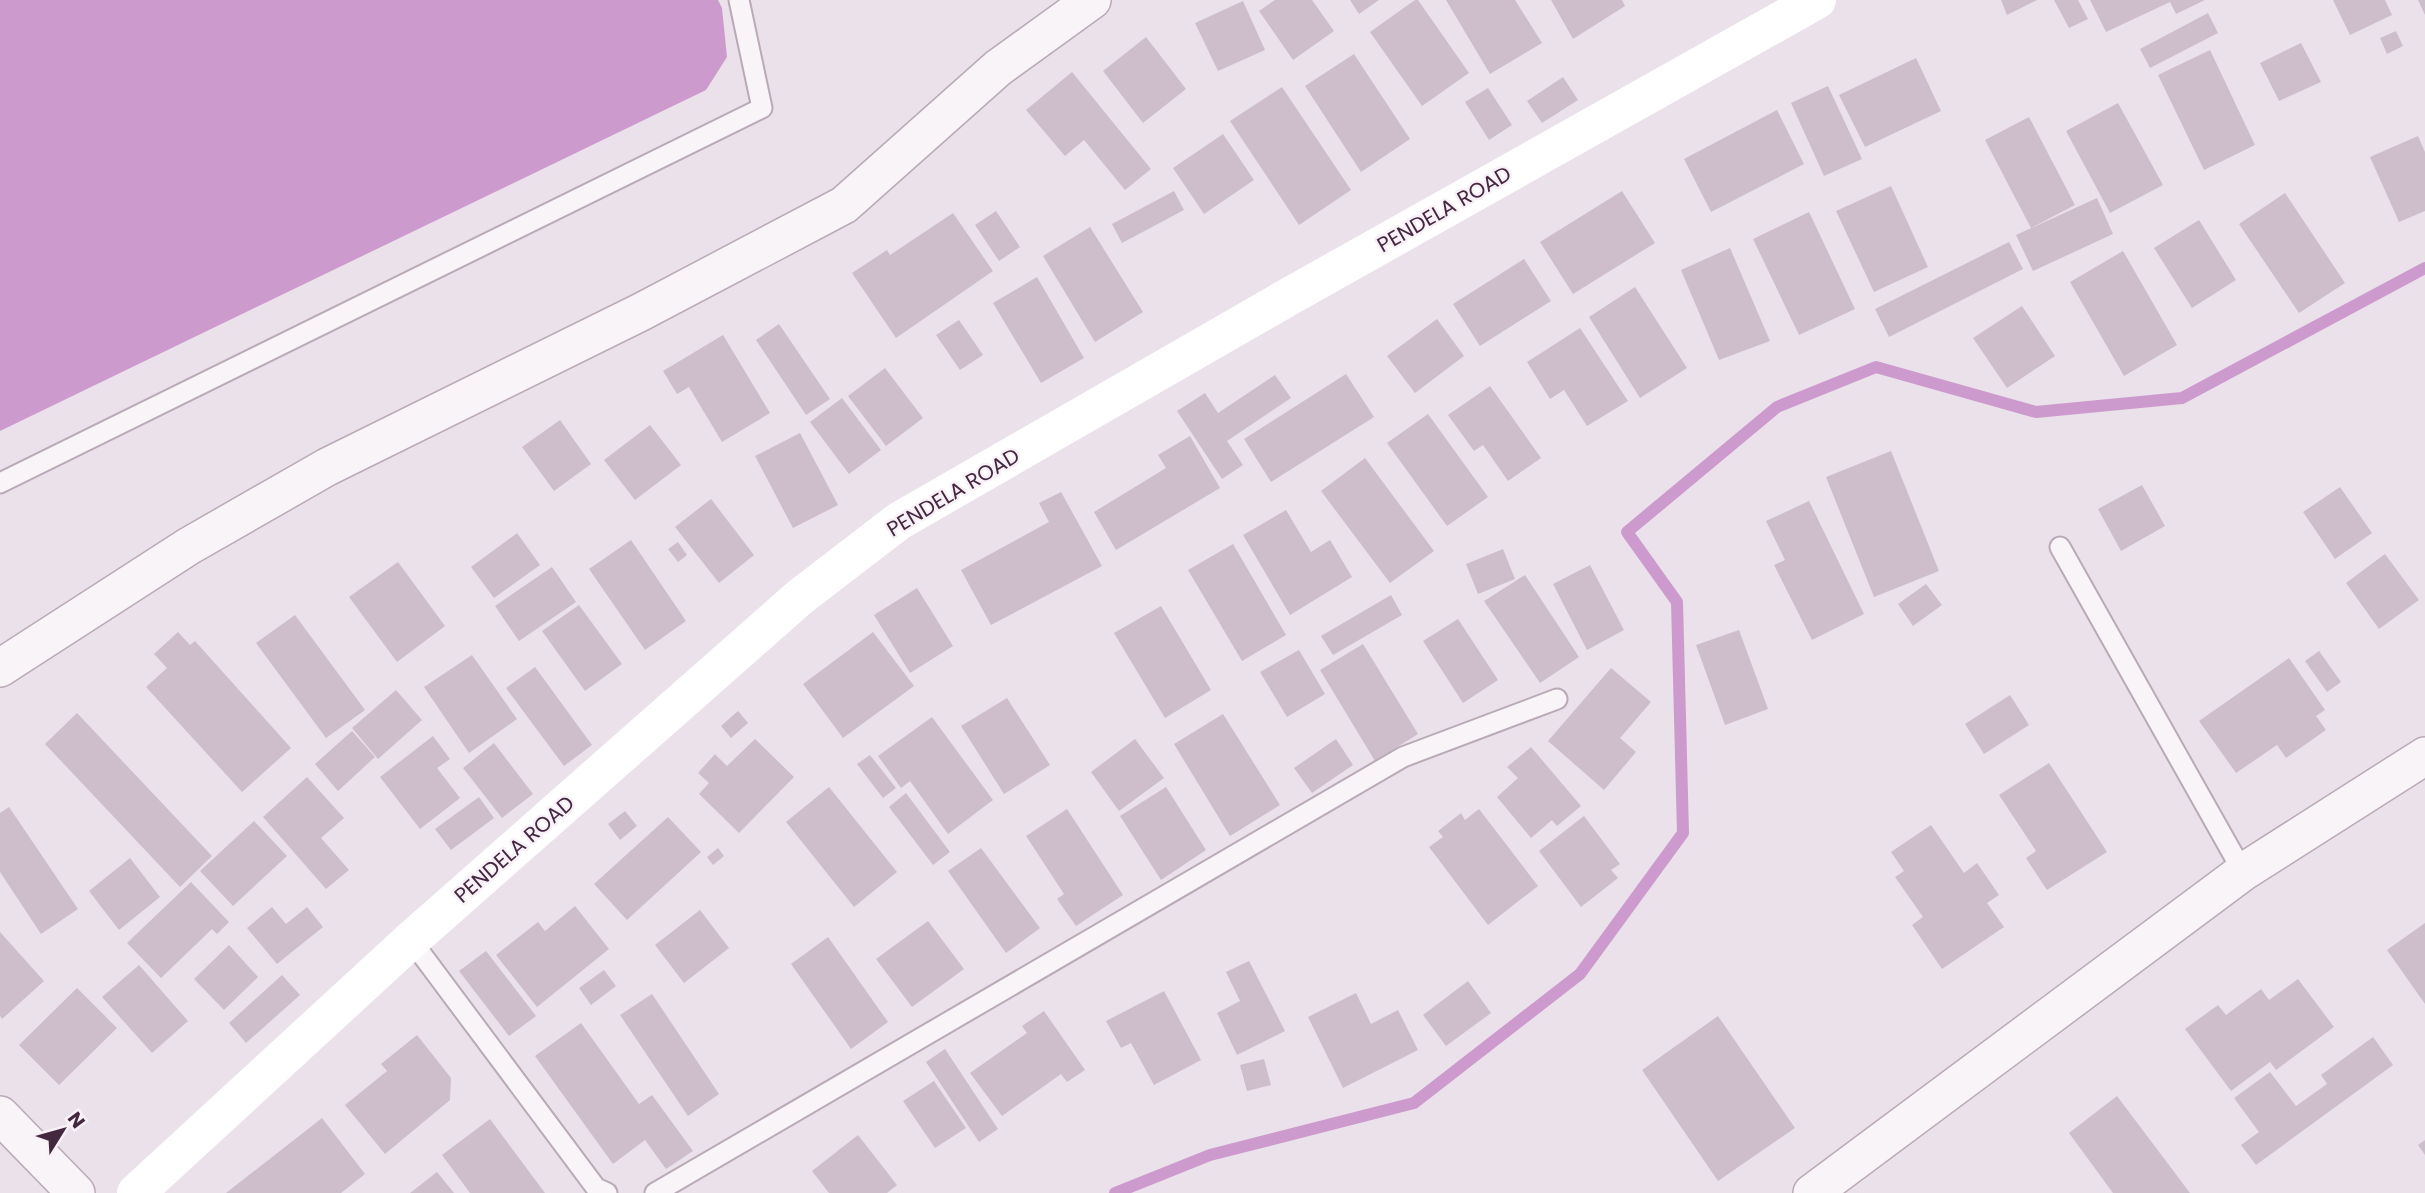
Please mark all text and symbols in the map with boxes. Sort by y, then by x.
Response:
street label: PENDELA ROAD [1372,159,1516,259]
street label: PENDELA ROAD [881,441,1025,543]
street label: PENDELA ROAD [448,789,580,909]
north arrow [28,1095,98,1165]
text: N [61,1106,91,1134]

